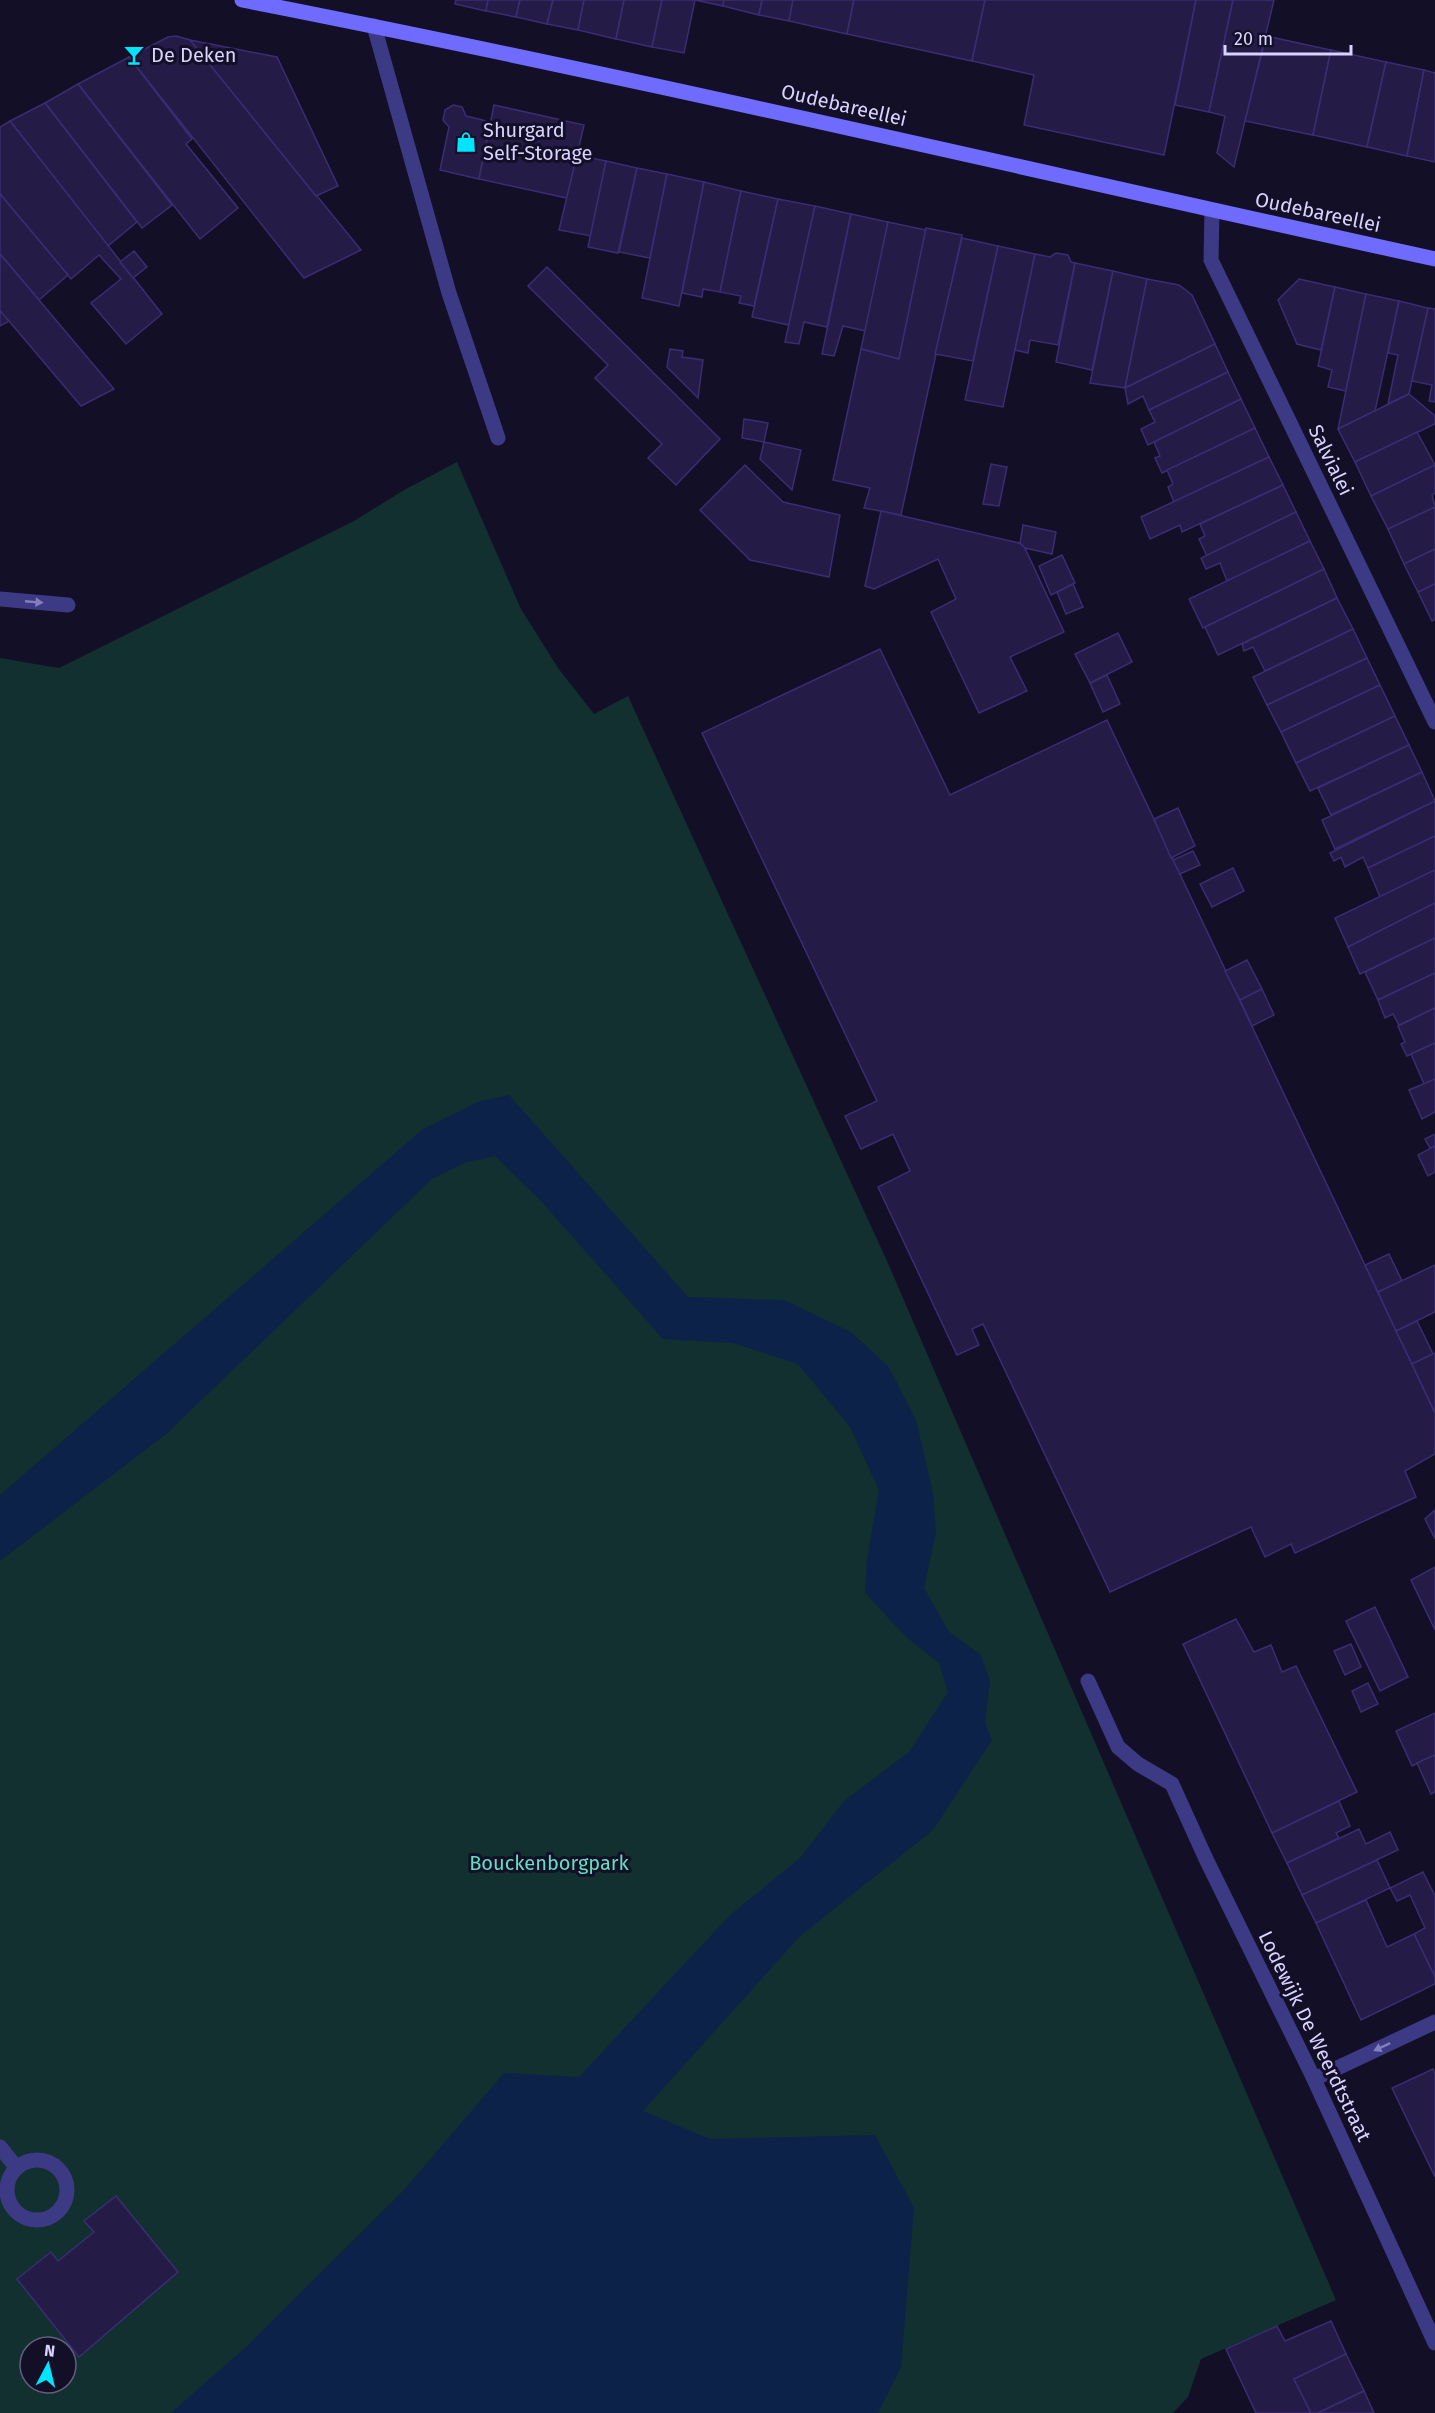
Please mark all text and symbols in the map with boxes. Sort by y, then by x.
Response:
scale bar [1225,18,1351,56]
text: 20 m [1234,28,1273,50]
bar icon: De Deken [122,43,146,67]
place label: De Deken [151,43,237,67]
street label: Oudebareellei [779,79,909,131]
place label: Shurgard Self-Storage [483,118,592,165]
shop icon: Shurgard Self-Storage [454,130,478,154]
street label: Oudebareellei [1253,187,1383,237]
street label: Salvialei [1304,421,1358,499]
one-way arrow [24,597,43,607]
park label: Bouckenborgpark [469,1851,630,1875]
street label: Lodewijk De Weerdtstraat [1254,1927,1377,2146]
one-way arrow [1374,2042,1391,2051]
north arrow [18,2335,78,2395]
text: N [43,2341,56,2361]

